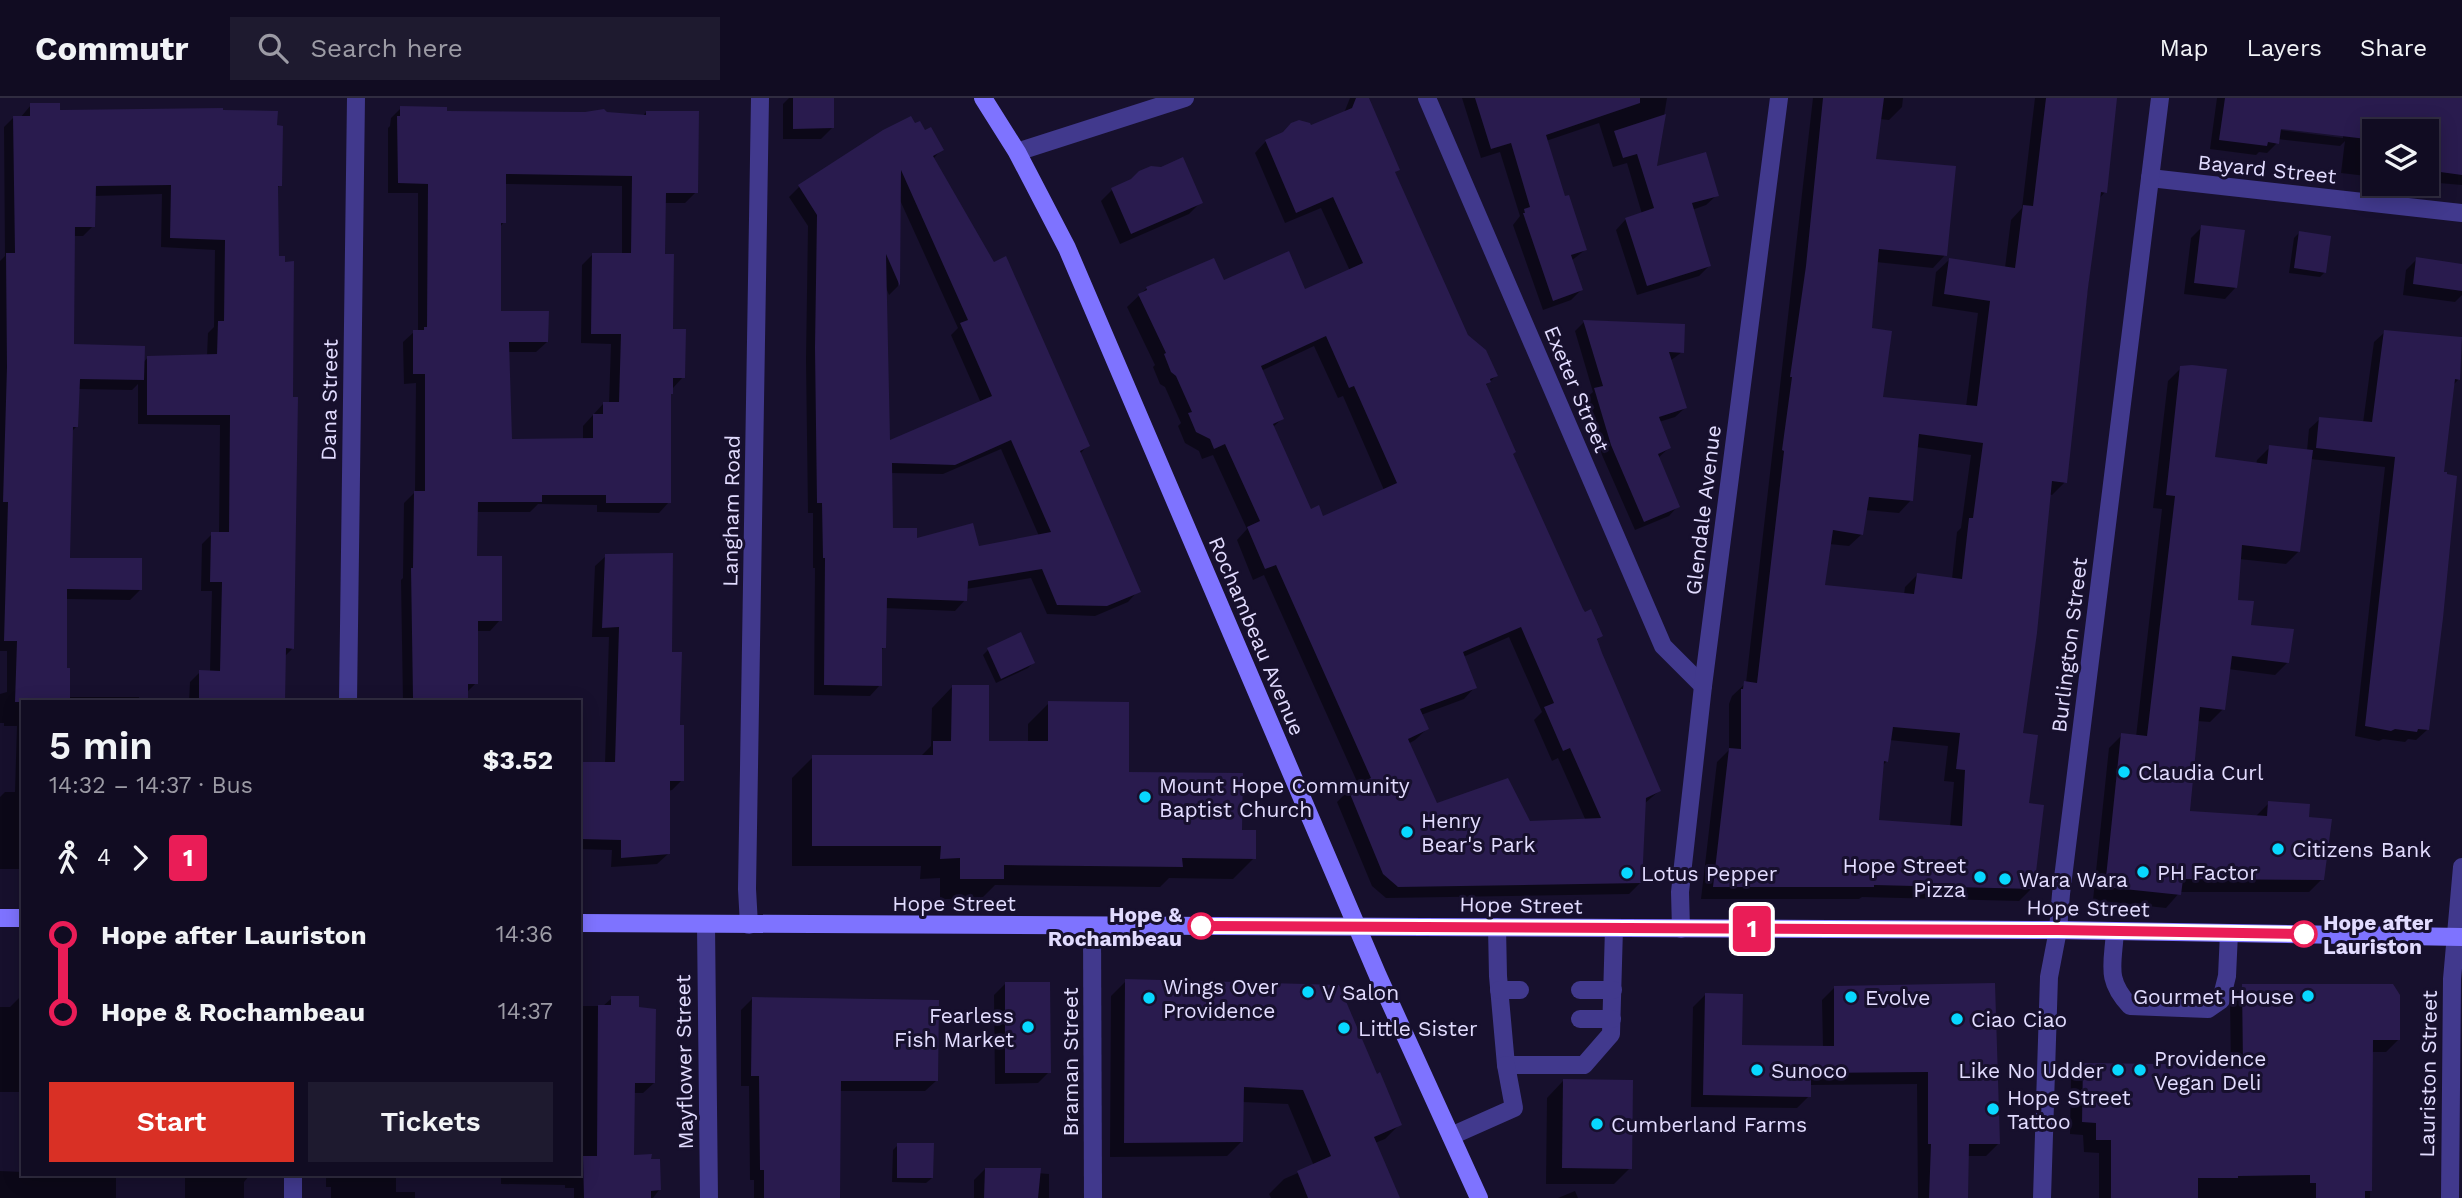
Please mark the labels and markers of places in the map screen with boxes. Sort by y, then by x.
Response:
place label: Claudia Curl [2138,760,2264,785]
marker: Claudia Curl [2116,764,2132,780]
place label: Mount Hope Community Baptist Church [1159,773,1410,822]
marker: Mount Hope Community Baptist Church [1137,789,1153,805]
place label: Henry Bear's Park [1421,808,1535,857]
marker: Henry Bear's Park [1399,824,1415,840]
place label: Citizens Bank [2292,837,2431,862]
marker: Citizens Bank [2270,841,2286,857]
place label: Hope Street Pizza [1842,853,1966,902]
place label: PH Factor [2157,860,2258,885]
place label: Lotus Pepper [1641,861,1778,886]
marker: PH Factor [2135,864,2151,880]
marker: Lotus Pepper [1619,865,1635,881]
place label: Wara Wara [2019,867,2128,892]
marker: Hope Street Pizza [1972,869,1988,885]
marker: Wara Wara [1997,871,2013,887]
place label: Hope & Rochambeau [1048,902,1182,951]
place label: Hope after Lauriston [2323,910,2433,959]
marker: Hope & Rochambeau [1188,913,1214,939]
marker: Hope after Lauriston [2291,921,2317,947]
place label: Wings Over Providence [1163,974,1279,1023]
place label: V Salon [1322,980,1399,1005]
marker: V Salon [1300,984,1316,1000]
place label: Gourmet House [2133,984,2294,1009]
place label: Evolve [1865,985,1930,1010]
marker: Gourmet House [2300,988,2316,1004]
marker: Evolve [1843,989,1859,1005]
marker: Wings Over Providence [1141,990,1157,1006]
place label: Fearless Fish Market [894,1003,1014,1052]
place label: Ciao Ciao [1971,1007,2067,1032]
marker: Ciao Ciao [1949,1011,1965,1027]
place label: Little Sister [1358,1016,1478,1041]
marker: Fearless Fish Market [1020,1019,1036,1035]
marker: Little Sister [1336,1020,1352,1036]
place label: Providence Vegan Deli [2154,1046,2266,1095]
place label: Sunoco [1771,1058,1847,1083]
place label: Like No Udder [1958,1058,2104,1083]
marker: Sunoco [1749,1062,1765,1078]
marker: Like No Udder [2110,1062,2126,1078]
marker: Providence Vegan Deli [2132,1062,2148,1078]
place label: Hope Street Tattoo [2007,1085,2131,1134]
marker: Hope Street Tattoo [1985,1101,2001,1117]
place label: Cumberland Farms [1611,1112,1807,1137]
marker: Cumberland Farms [1589,1116,1605,1132]

